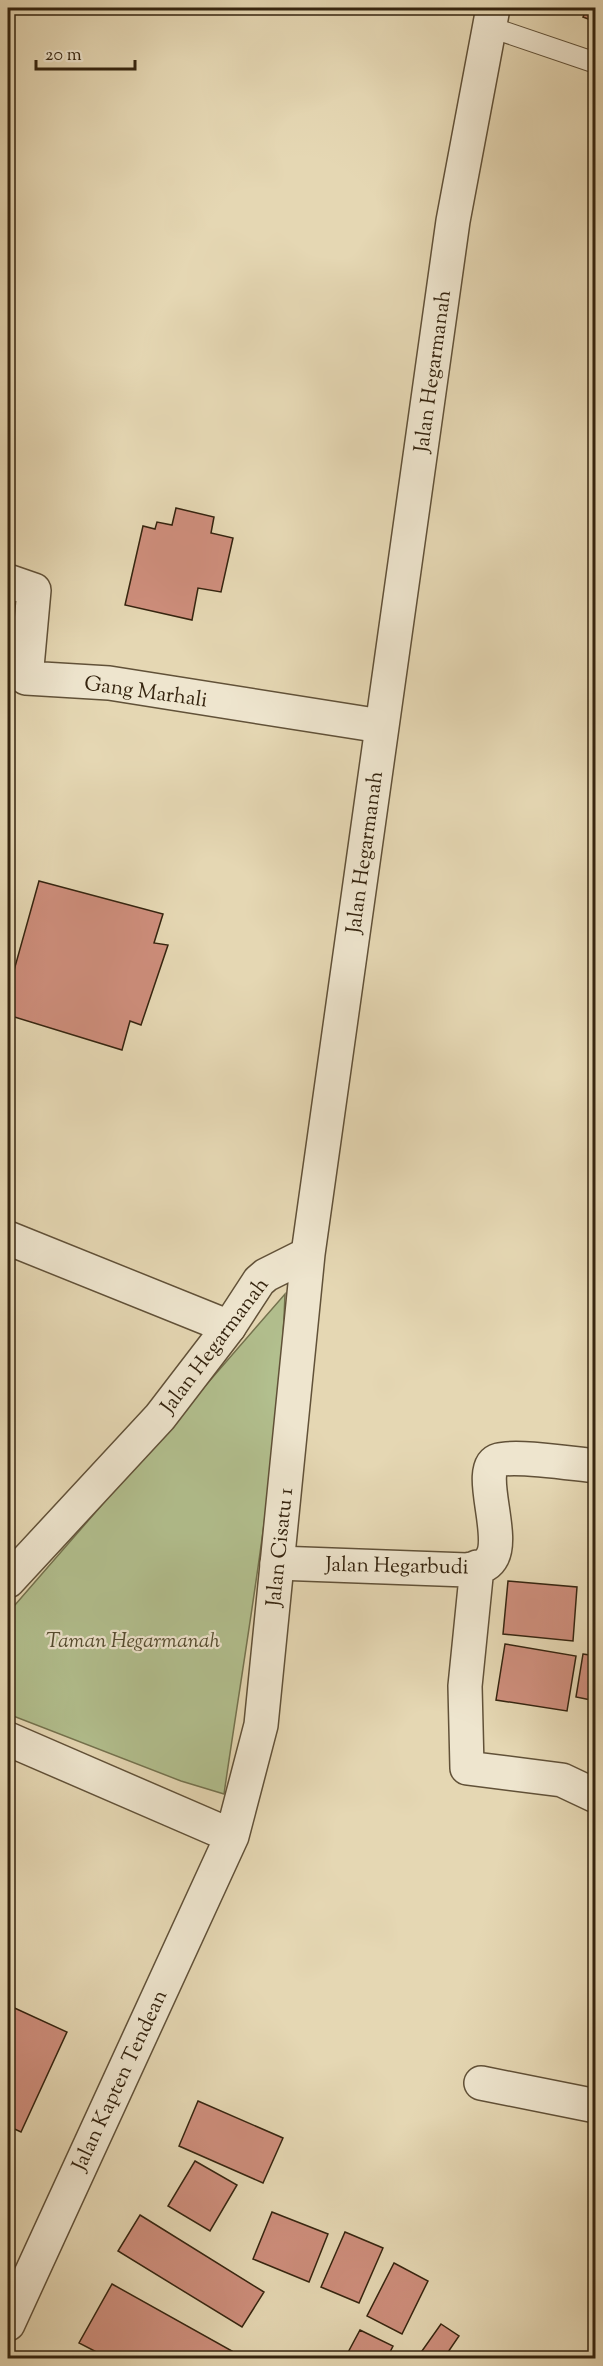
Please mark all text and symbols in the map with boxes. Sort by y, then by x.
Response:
scale bar [36,33,135,71]
text: 20 m [45,43,82,69]
street label: Jalan Hegarmanah [408,288,460,455]
street label: Gang Marhali [82,669,209,716]
street label: Jalan Hegarmanah [340,769,392,936]
street label: Jalan Hegarmanah [154,1272,277,1421]
street label: Jalan Cisatu 1 [260,1486,302,1609]
street label: Jalan Hegarbudi [324,1551,469,1583]
park label: Taman Hegarmanah [46,1627,220,1657]
street label: Jalan Kapten Tendean [65,1985,176,2177]

